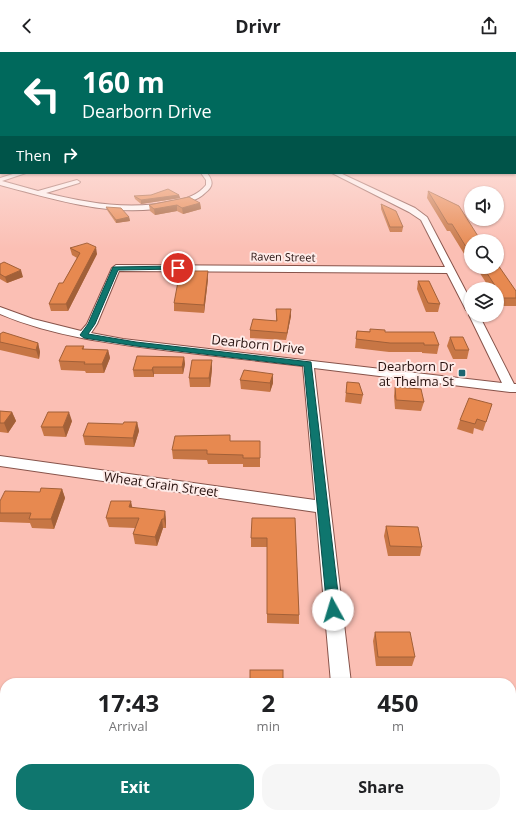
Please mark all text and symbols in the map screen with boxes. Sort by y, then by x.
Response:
text: Drivr [235,14,281,38]
icon: back [16,15,38,37]
icon: share [478,15,500,37]
text: 160 m [82,63,165,101]
icon: left [16,68,68,120]
text: Dearborn Drive [82,99,212,123]
icon: right [59,144,81,166]
text: Then [16,145,51,165]
map controls [464,186,504,322]
button: sound [464,186,504,226]
button: search [464,234,504,274]
street label: Raven Street [250,248,316,265]
pin [161,251,195,285]
icon: arrive [167,257,189,279]
button: layers [464,282,504,322]
street label: Dearborn Drive [211,330,305,358]
place label: Dearborn Dr at Thelma St [378,357,455,390]
marker: Dearborn Dr at Thelma St [457,368,467,378]
street label: Wheat Grain Street [103,467,220,501]
position arrow [312,589,354,631]
text: 17:43 [97,686,159,719]
text: 2 [261,686,275,719]
text: 450 [377,686,419,719]
text: Arrival [109,717,148,735]
text: min [257,717,280,735]
text: m [392,717,404,735]
button: Exit [16,764,254,810]
button: Share [262,764,500,810]

